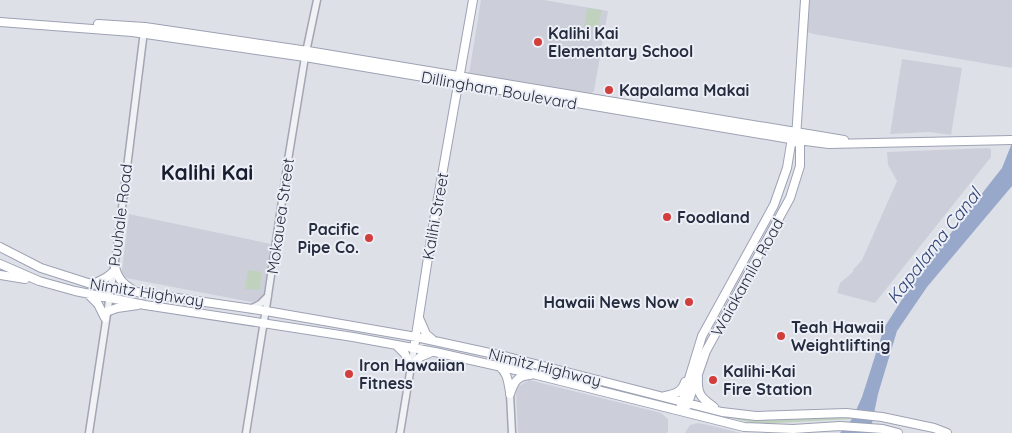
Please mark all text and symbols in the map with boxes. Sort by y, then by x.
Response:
place label: Kalihi Kai Elementary School [548,23,693,61]
marker: Kalihi Kai Elementary School [532,36,544,48]
street label: Dillingham Boulevard [419,66,579,114]
place label: Kapalama Makai [619,80,749,100]
marker: Kapalama Makai [603,84,615,96]
street label: Mokauea Street [262,157,298,275]
district label: Kalihi Kai [161,159,253,185]
street label: Puuhale Road [104,163,136,267]
street label: Kalihi Street [417,171,453,261]
water label: Kapalama Canal [881,182,987,308]
place label: Foodland [677,207,750,227]
marker: Foodland [661,211,673,223]
street label: Waiakamilo Road [706,215,788,339]
place label: Pacific Pipe Co. [298,219,359,257]
marker: Pacific Pipe Co. [363,232,375,244]
street label: Nimitz Highway [88,273,206,311]
place label: Hawaii News Now [543,292,679,312]
marker: Hawaii News Now [683,296,695,308]
place label: Teah Hawaii Weightlifting [791,317,890,355]
marker: Teah Hawaii Weightlifting [775,330,787,342]
street label: Nimitz Highway [487,343,603,391]
place label: Iron Hawaiian Fitness [359,355,465,393]
place label: Kalihi-Kai Fire Station [723,361,812,399]
marker: Iron Hawaiian Fitness [343,368,355,380]
marker: Kalihi-Kai Fire Station [707,374,719,386]

